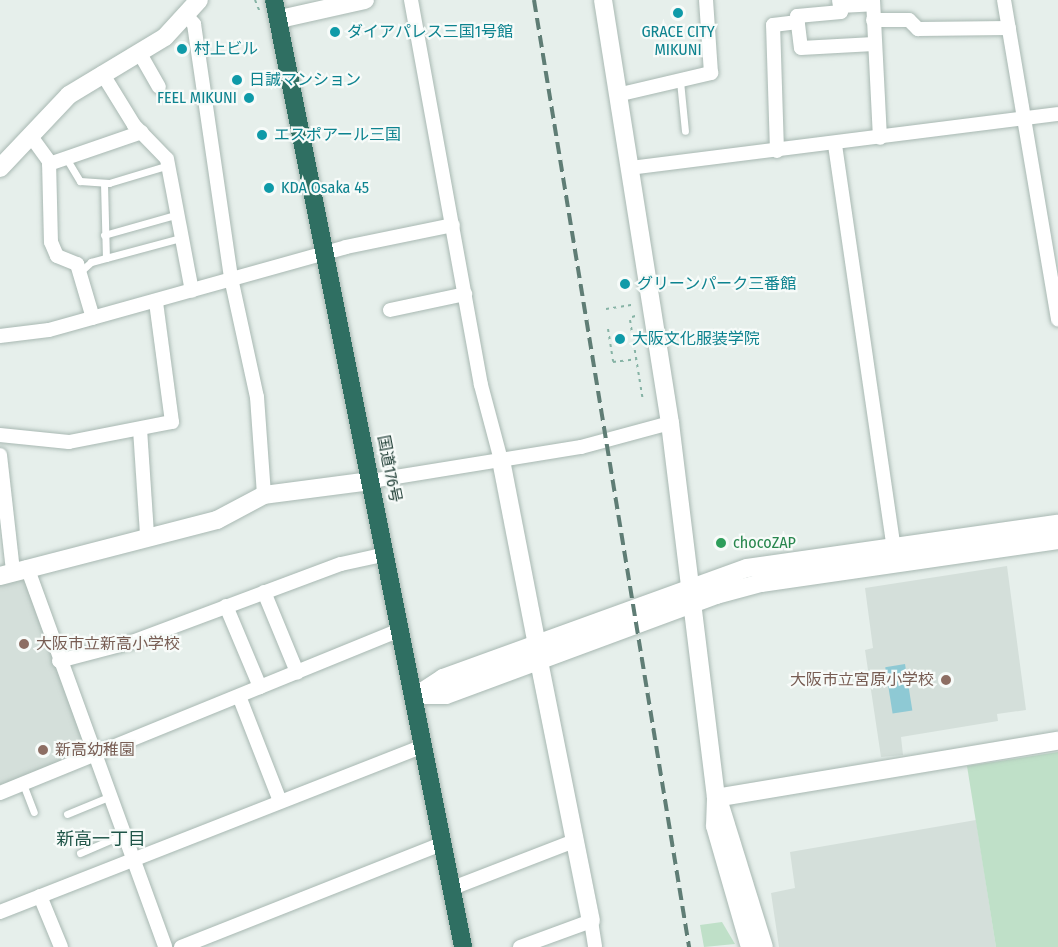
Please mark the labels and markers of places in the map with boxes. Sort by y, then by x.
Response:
marker: GRACE CITY MIKUNI [671,6,685,20]
place label: ダイアパレス三国1号館 [347,22,513,42]
place label: GRACE CITY MIKUNI [641,22,715,60]
marker: ダイアパレス三国1号館 [328,25,342,39]
place label: 村上ビル [194,39,258,59]
marker: 村上ビル [175,42,189,56]
place label: 日誠マンション [249,70,361,90]
marker: 日誠マンション [230,73,244,87]
place label: FEEL MIKUNI [157,88,237,108]
marker: FEEL MIKUNI [242,91,256,105]
place label: エスポアール三国 [274,125,401,145]
marker: エスポアール三国 [255,128,269,142]
place label: KDA Osaka 45 [281,178,369,198]
marker: KDA Osaka 45 [262,181,276,195]
place label: グリーンパーク三番館 [637,274,797,294]
marker: グリーンパーク三番館 [618,277,632,291]
place label: 大阪文化服装学院 [632,329,760,349]
marker: 大阪文化服装学院 [613,332,627,346]
place label: chocoZAP [733,533,796,553]
marker: chocoZAP [714,536,728,550]
place label: 大阪市立新高小学校 [36,634,180,654]
marker: 大阪市立新高小学校 [17,637,31,651]
place label: 大阪市立宮原小学校 [790,670,934,690]
marker: 大阪市立宮原小学校 [939,673,953,687]
place label: 新高幼稚園 [55,740,135,760]
marker: 新高幼稚園 [36,743,50,757]

